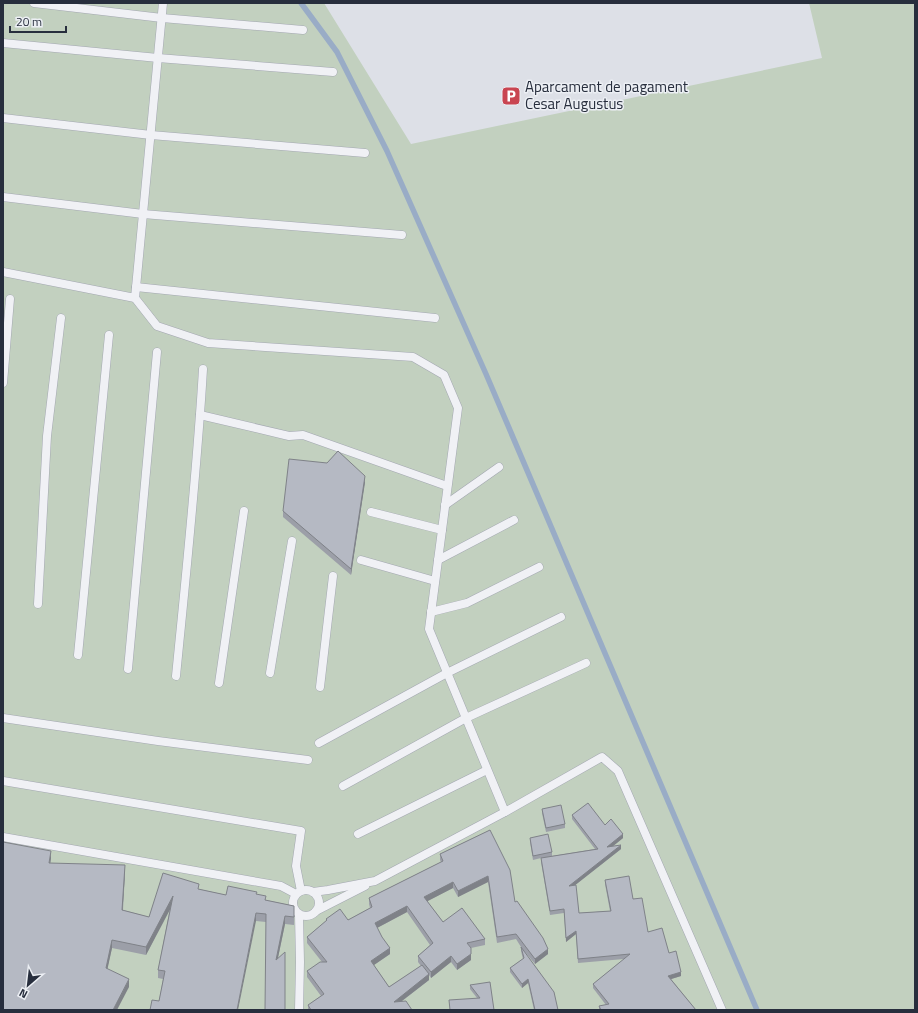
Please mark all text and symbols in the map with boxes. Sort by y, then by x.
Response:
scale bar [10,8,66,34]
text: 20 m [16,12,42,31]
place label: Aparcament de pagament Cesar Augustus [525,75,689,115]
parking icon: Aparcament de pagament Cesar Augustus [500,85,522,107]
north arrow [8,965,48,1005]
text: N [16,985,30,1003]

